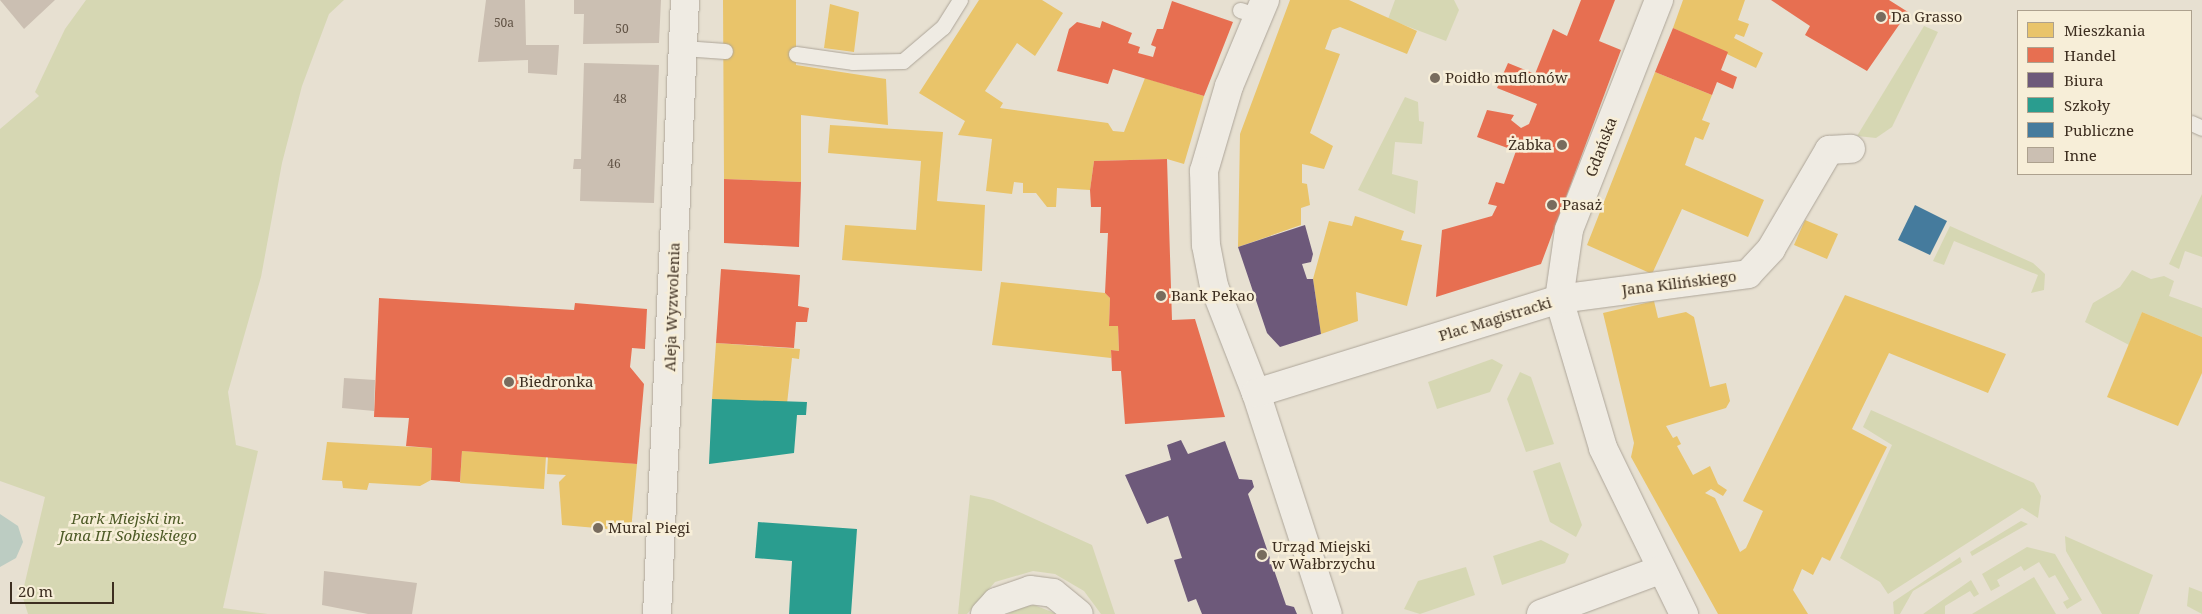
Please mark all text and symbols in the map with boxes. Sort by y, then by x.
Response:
place label: Da Grasso [1891,8,1962,26]
legend [2017,10,2192,175]
marker: Da Grasso [1875,11,1887,23]
house number: 50a [494,16,514,30]
text: Mieszkania [2064,20,2145,40]
house number: 50 [615,22,629,36]
text: Handel [2064,45,2116,65]
place label: Poidło muflonów [1445,69,1568,87]
text: Biura [2064,70,2103,90]
marker: Poidło muflonów [1429,72,1441,84]
house number: 48 [613,92,627,106]
text: Szkoły [2064,95,2110,115]
street label: Gdańska [1581,115,1621,179]
text: Publiczne [2064,120,2134,140]
place label: Żabka [1508,136,1552,154]
marker: Żabka [1556,139,1568,151]
text: Inne [2064,145,2097,165]
house number: 46 [607,157,621,171]
place label: Pasaż [1562,196,1602,214]
marker: Pasaż [1546,199,1558,211]
street label: Aleja Wyzwolenia [661,242,683,372]
street label: Jana Kilińskiego [1621,267,1737,299]
place label: Bank Pekao [1171,287,1255,305]
marker: Bank Pekao [1155,290,1167,302]
street label: Plac Magistracki [1436,293,1554,345]
place label: Biedronka [519,373,593,391]
marker: Biedronka [503,376,515,388]
park label: Park Miejski im. Jana III Sobieskiego [59,509,197,544]
place label: Mural Piegi [608,519,690,537]
marker: Mural Piegi [592,522,604,534]
place label: Urząd Miejski w Wałbrzychu [1272,537,1376,572]
marker: Urząd Miejski w Wałbrzychu [1256,549,1268,561]
scale bar [12,572,116,604]
text: 20 m [18,581,53,601]

